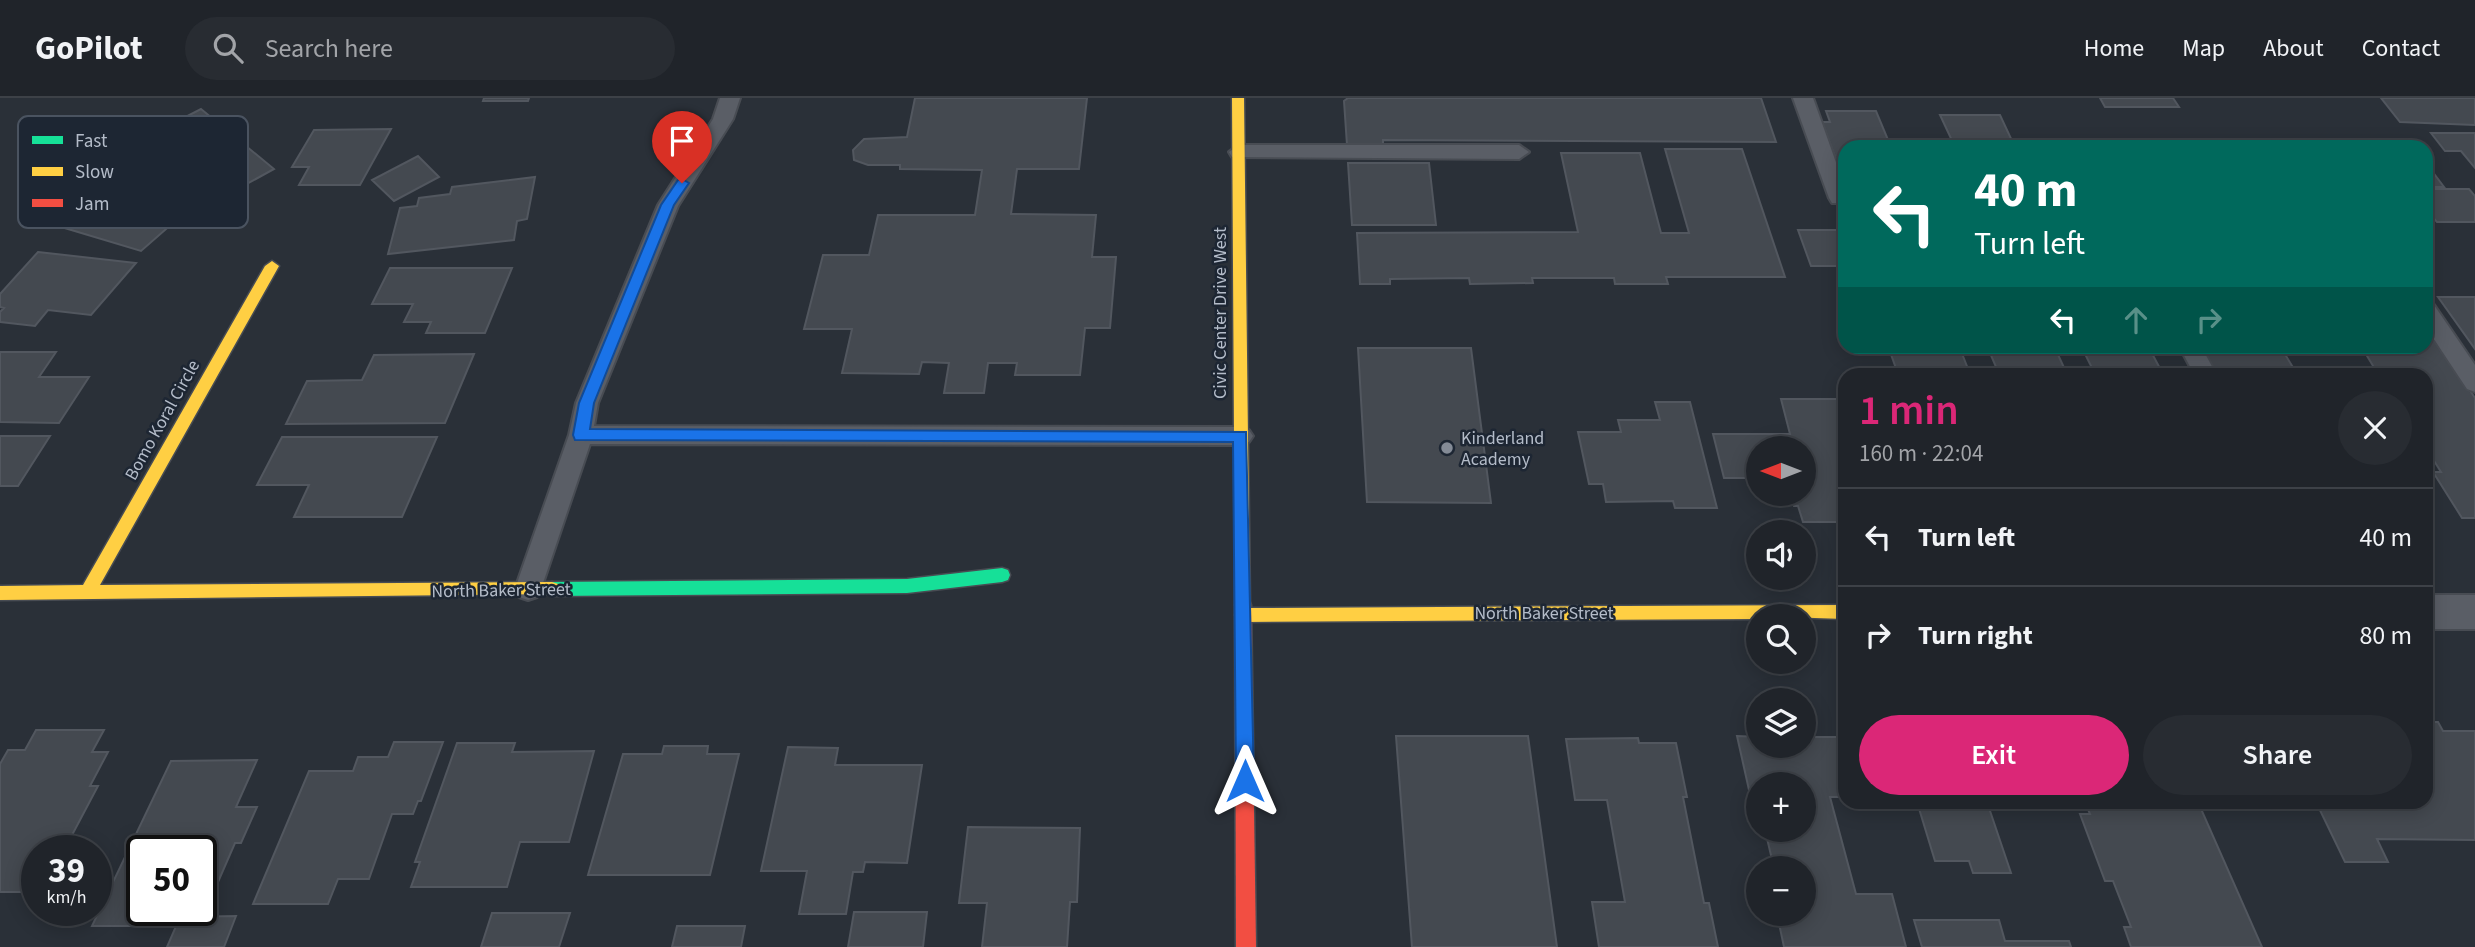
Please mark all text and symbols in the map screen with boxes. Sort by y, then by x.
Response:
search box [185,17,675,80]
text: GoPilot [35,25,143,72]
icon: search [209,29,247,67]
text: Search here [265,30,393,67]
text: Home [2084,31,2144,66]
text: Map [2182,31,2225,66]
text: About [2263,31,2324,66]
text: Contact [2362,31,2440,66]
pin [652,111,712,183]
legend [18,116,248,228]
icon: arrive [663,122,701,160]
text: Fast [75,128,108,155]
text: 40 m [1974,156,2078,226]
text: Slow [75,159,114,186]
icon: left [1859,168,1950,259]
text: Jam [75,191,109,218]
text: Turn left [1974,221,2085,267]
street label: Civic Center Drive West [1208,227,1233,399]
icon: left [2044,301,2082,339]
icon: ahead [2117,301,2155,339]
icon: right [2190,301,2228,339]
street label: Bomo Koral Circle [119,355,206,485]
text: 1 min [1859,381,1959,441]
button: close [2338,391,2412,465]
place label: Kinderland Academy [1461,426,1544,472]
north arrow [1746,436,1816,506]
map controls [1746,436,1816,926]
text: 160 m · 22:04 [1859,437,1983,470]
marker: Kinderland Academy [1439,440,1455,456]
icon: left [1859,518,1897,556]
text: Turn left [1918,519,2015,556]
text: 40 m [2359,519,2412,556]
button: sound [1746,520,1816,590]
street label: North Baker Street [431,577,571,604]
street label: North Baker Street [1474,601,1614,626]
button: search [1746,604,1816,674]
icon: right [1859,616,1897,654]
text: Turn right [1918,617,2033,654]
text: 80 m [2359,617,2412,654]
button: layers [1746,688,1816,758]
button: Exit [1859,715,2129,795]
button: Share [2143,715,2412,795]
position arrow [1208,744,1282,818]
button: + [1746,772,1816,842]
speed limit sign: 50 [126,835,217,926]
text: 39 [48,846,85,896]
button: − [1746,856,1816,926]
text: km/h [47,885,86,910]

